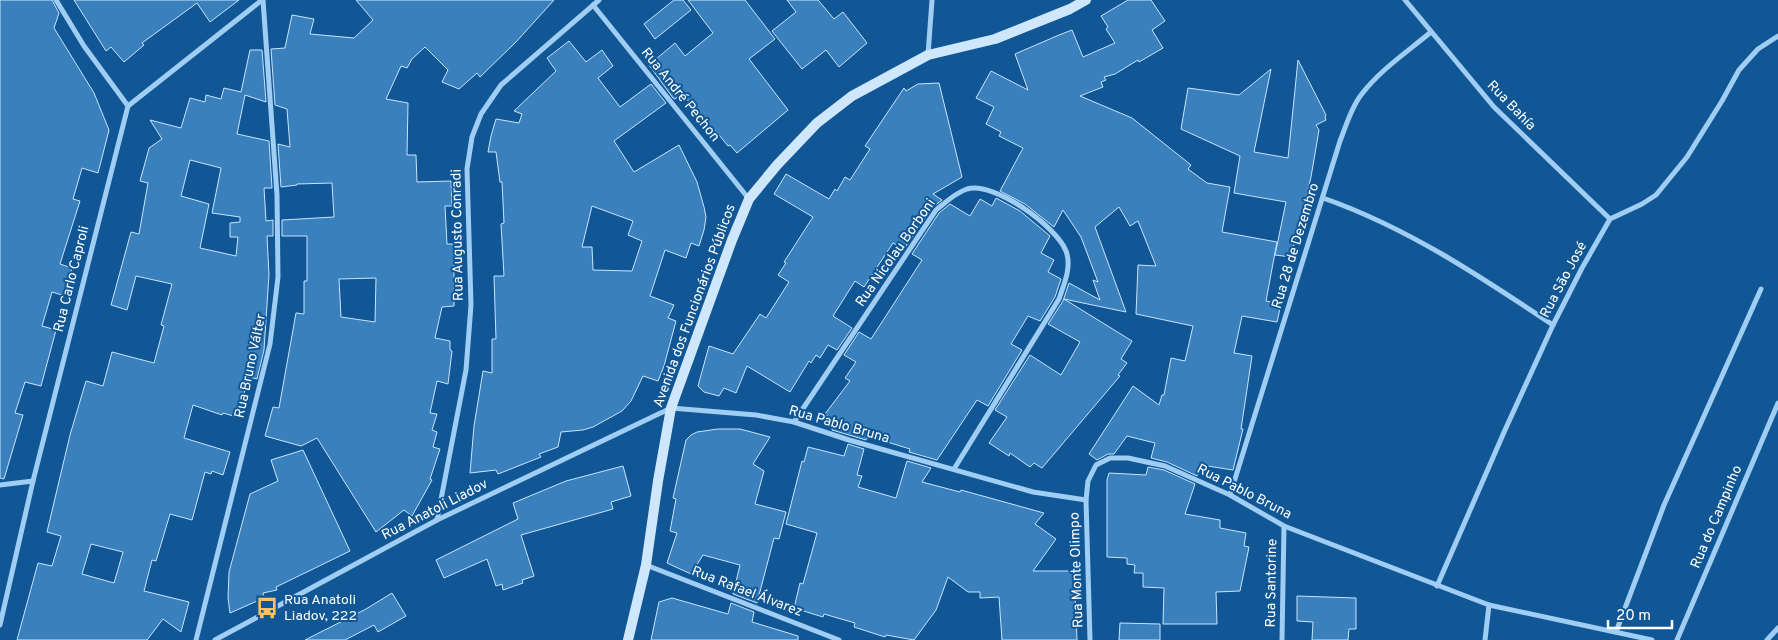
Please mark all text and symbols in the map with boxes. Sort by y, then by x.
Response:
street label: Rua André Pechon [637,45,723,145]
street label: Rua Bahía [1483,77,1539,135]
street label: Rua Augusto Conradi [448,169,468,301]
street label: Rua 28 de Dezembro [1269,181,1323,311]
street label: Rua Nicolau Borboni [852,196,940,310]
street label: Avenida dos Funcionários Públicos [650,202,740,410]
street label: Rua Carlo Caproli [51,224,93,334]
street label: Rua São José [1537,239,1591,321]
street label: Rua Bruno Válter [232,312,270,420]
street label: Rua Pablo Bruna [787,402,891,448]
street label: Rua Pablo Bruna [1194,461,1294,523]
street label: Rua do Campinho [1688,463,1747,571]
street label: Rua Anatoli Liadov [379,476,491,544]
street label: Rua Monte Olimpo [1066,512,1088,628]
street label: Rua Santorine [1263,538,1281,628]
street label: Rua Rafael Álvarez [689,562,805,621]
place label: Rua Anatoli Liadov, 222 [284,592,357,625]
bus stop icon: Rua Anatoli Liadov, 222 [254,595,280,621]
scale bar [1608,598,1672,630]
text: 20 m [1616,607,1651,626]

